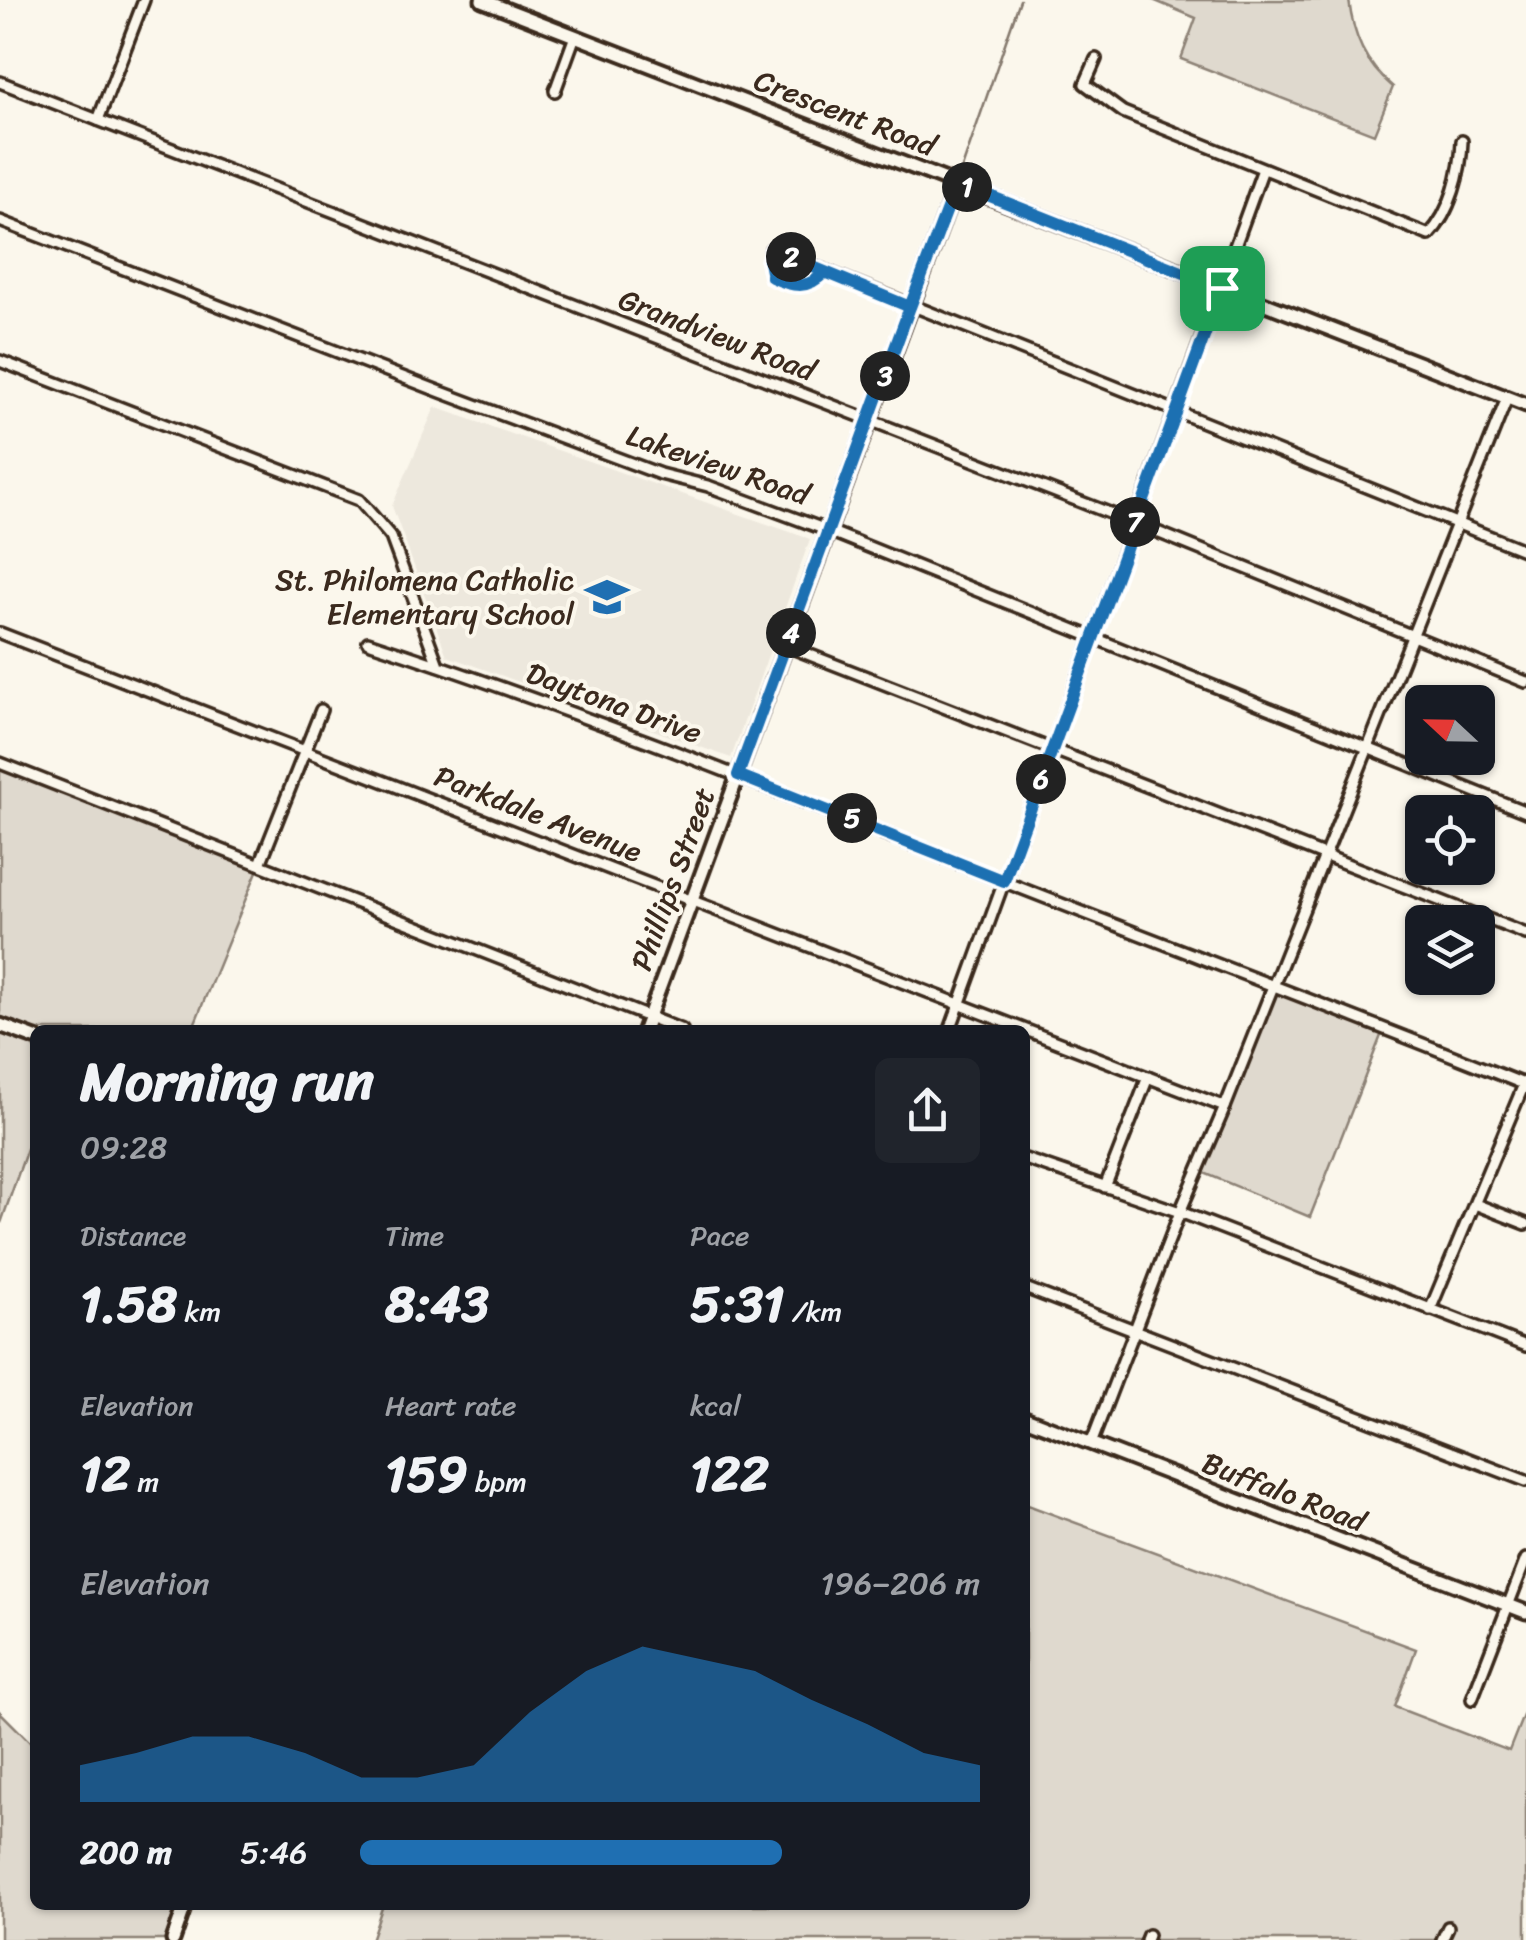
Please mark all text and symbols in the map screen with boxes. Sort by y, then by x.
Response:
street label: Crescent Road [746,53,946,173]
pin: 1 [942,162,992,212]
text: 1 [961,162,973,211]
pin: 2 [766,232,816,282]
text: 2 [783,232,799,281]
pin [1180,246,1265,331]
icon: arrive [1195,261,1250,316]
street label: Grandview Road [610,273,826,398]
pin: 3 [860,351,910,401]
text: 3 [877,351,893,400]
street label: Lakeview Road [619,408,819,522]
pin: 7 [1110,497,1160,547]
text: 7 [1127,497,1143,546]
place label: St. Philomena Catholic Elementary School [275,553,574,641]
school or university icon: St. Philomena Catholic Elementary School [583,573,631,621]
pin: 4 [766,608,816,658]
text: 4 [782,608,800,657]
street label: Daytona Drive [518,646,710,760]
north arrow [1405,685,1495,775]
map controls [1405,685,1495,995]
street label: Parkdale Avenue [426,750,650,878]
pin: 6 [1016,754,1066,804]
text: 6 [1033,754,1049,803]
street label: Phillips Street [615,779,731,979]
pin: 5 [827,793,877,843]
text: 5 [843,793,861,842]
button: locate [1405,795,1495,885]
button: layers [1405,905,1495,995]
text: Morning run [80,1033,374,1130]
button: share [875,1058,980,1163]
text: 09:28 [80,1119,167,1176]
text: Distance [80,1211,186,1260]
text: Time [385,1211,444,1260]
text: Pace [690,1211,749,1260]
text: 1.58 [80,1260,177,1349]
text: 8:43 [385,1260,489,1349]
text: 5:31 [690,1260,785,1349]
text: km [177,1287,221,1336]
text: /km [785,1287,842,1336]
text: Elevation [80,1381,193,1430]
text: Heart rate [385,1381,516,1430]
text: kcal [690,1381,741,1430]
text: 12 [80,1430,130,1519]
text: 159 [385,1430,468,1519]
text: 122 [690,1430,769,1519]
street label: Buffalo Road [1194,1436,1376,1549]
text: m [130,1457,159,1506]
text: bpm [468,1457,527,1506]
text: Elevation [80,1555,210,1612]
text: 196–206 m [821,1555,980,1612]
text: 200 m [80,1824,172,1881]
text: 5:46 [240,1824,307,1881]

